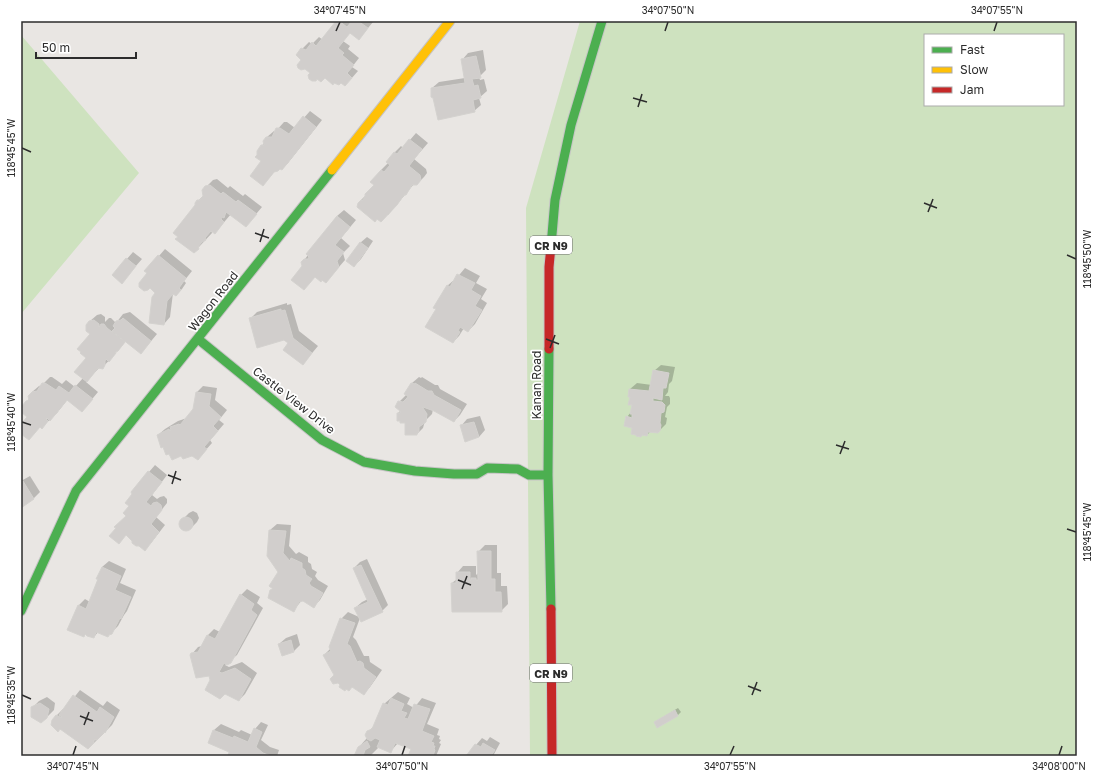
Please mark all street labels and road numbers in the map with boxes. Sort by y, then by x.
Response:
road number: CR N9 [530,236,572,254]
street label: Wagon Road [185,268,241,334]
street label: Kanan Road [529,351,544,419]
street label: Castle View Drive [250,363,338,437]
road number: CR N9 [530,664,572,682]

